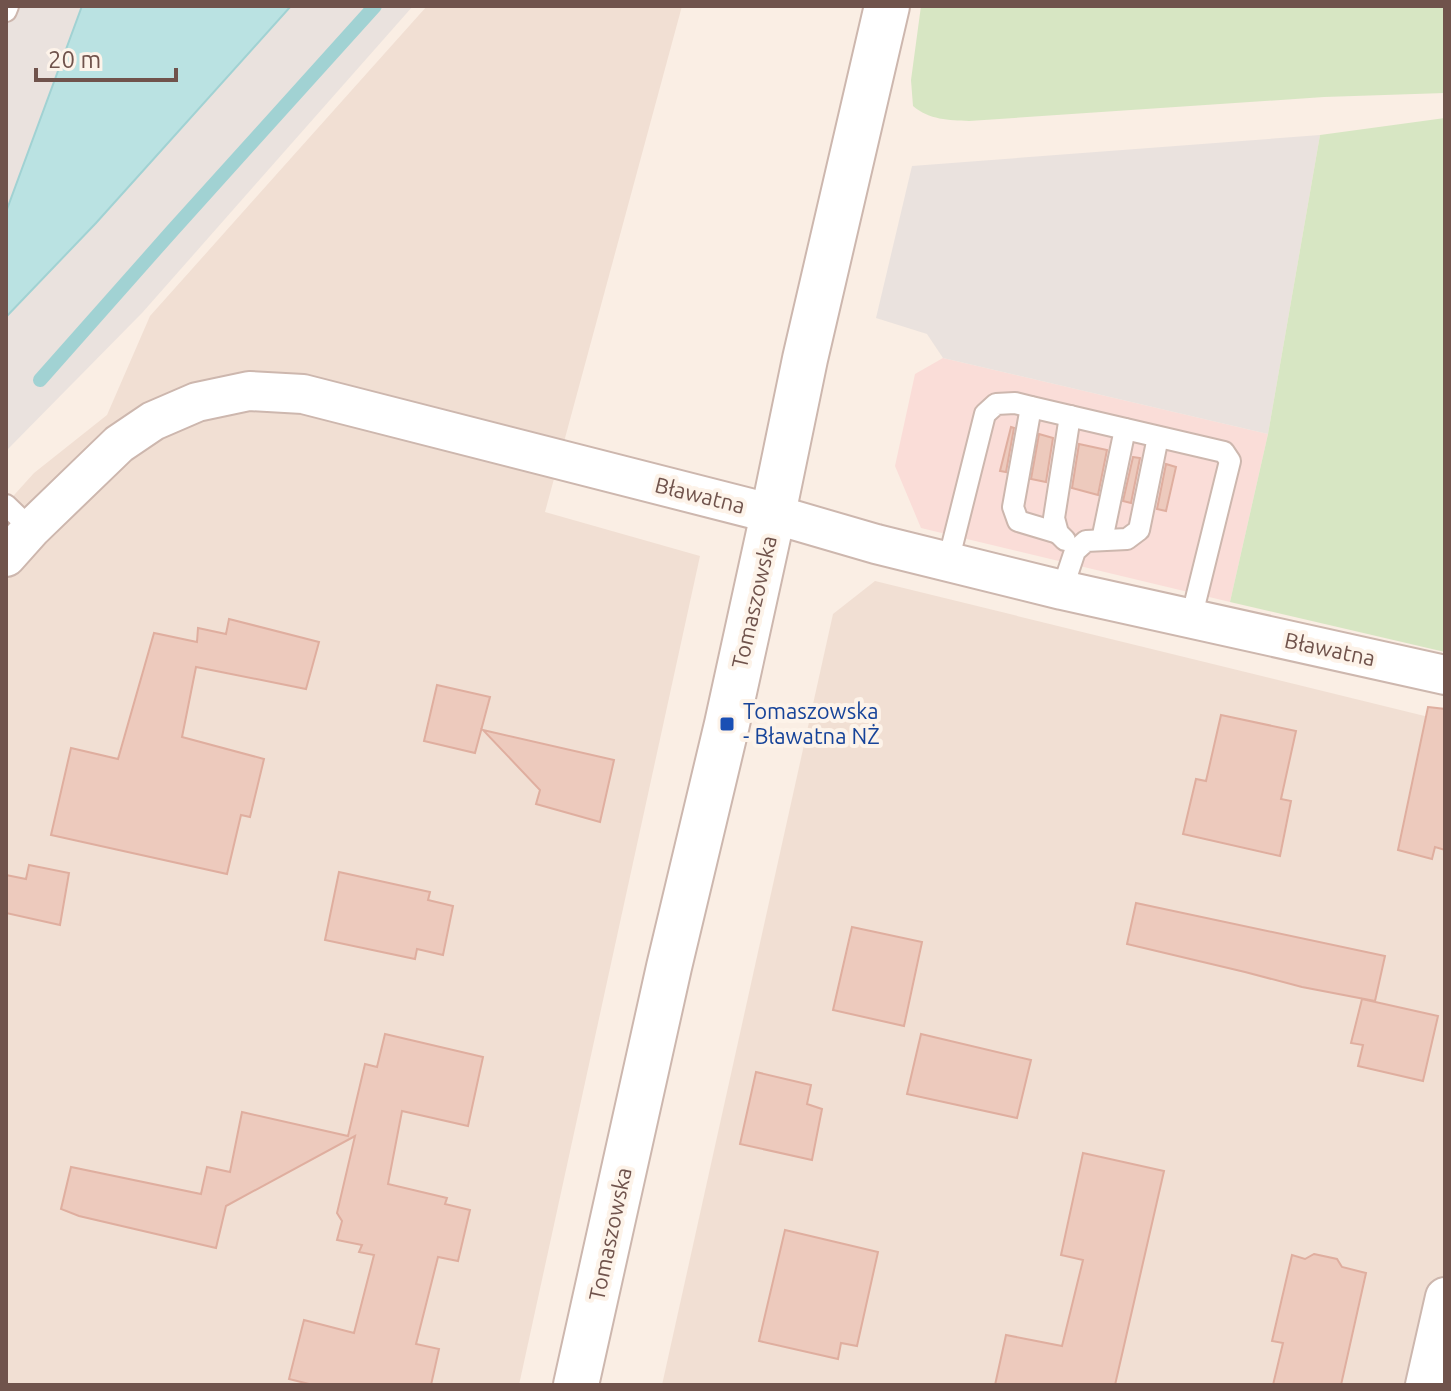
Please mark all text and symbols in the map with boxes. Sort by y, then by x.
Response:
scale bar [36,32,176,82]
text: 20 m [48,46,101,73]
street label: Bławatna [652,471,748,518]
street label: Tomaszowska [726,533,781,671]
street label: Bławatna [1282,627,1378,670]
place label: Tomaszowska - Bławatna NŻ [743,698,880,748]
marker: Tomaszowska - Bławatna NŻ [718,715,736,733]
street label: Tomaszowska [583,1165,636,1303]

